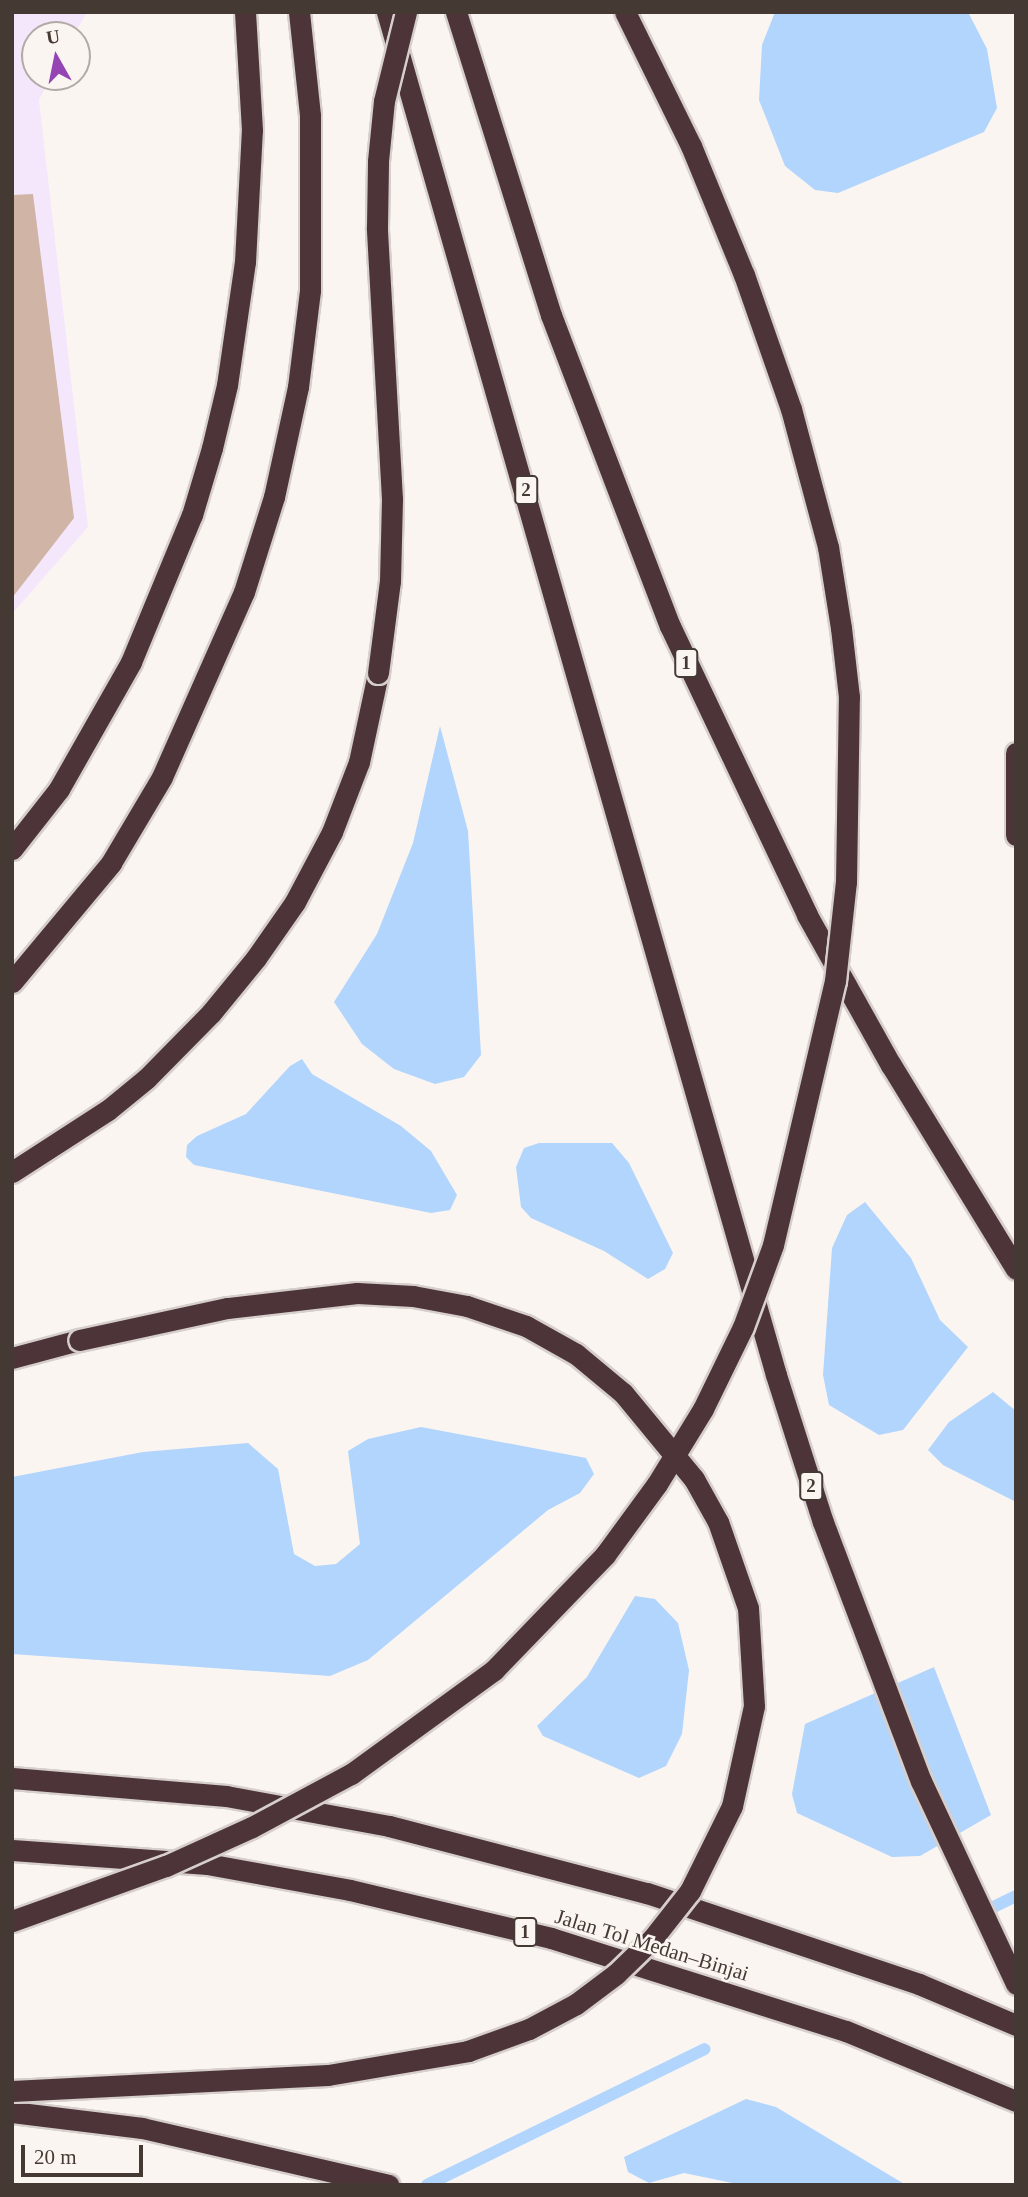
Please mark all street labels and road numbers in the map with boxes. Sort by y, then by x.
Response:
road number: 2 [514,475,538,505]
road number: 1 [674,648,698,678]
road number: 2 [799,1470,823,1502]
street label: Jalan Tol Medan–Binjai [552,1903,752,1987]
road number: 1 [513,1916,537,1948]

